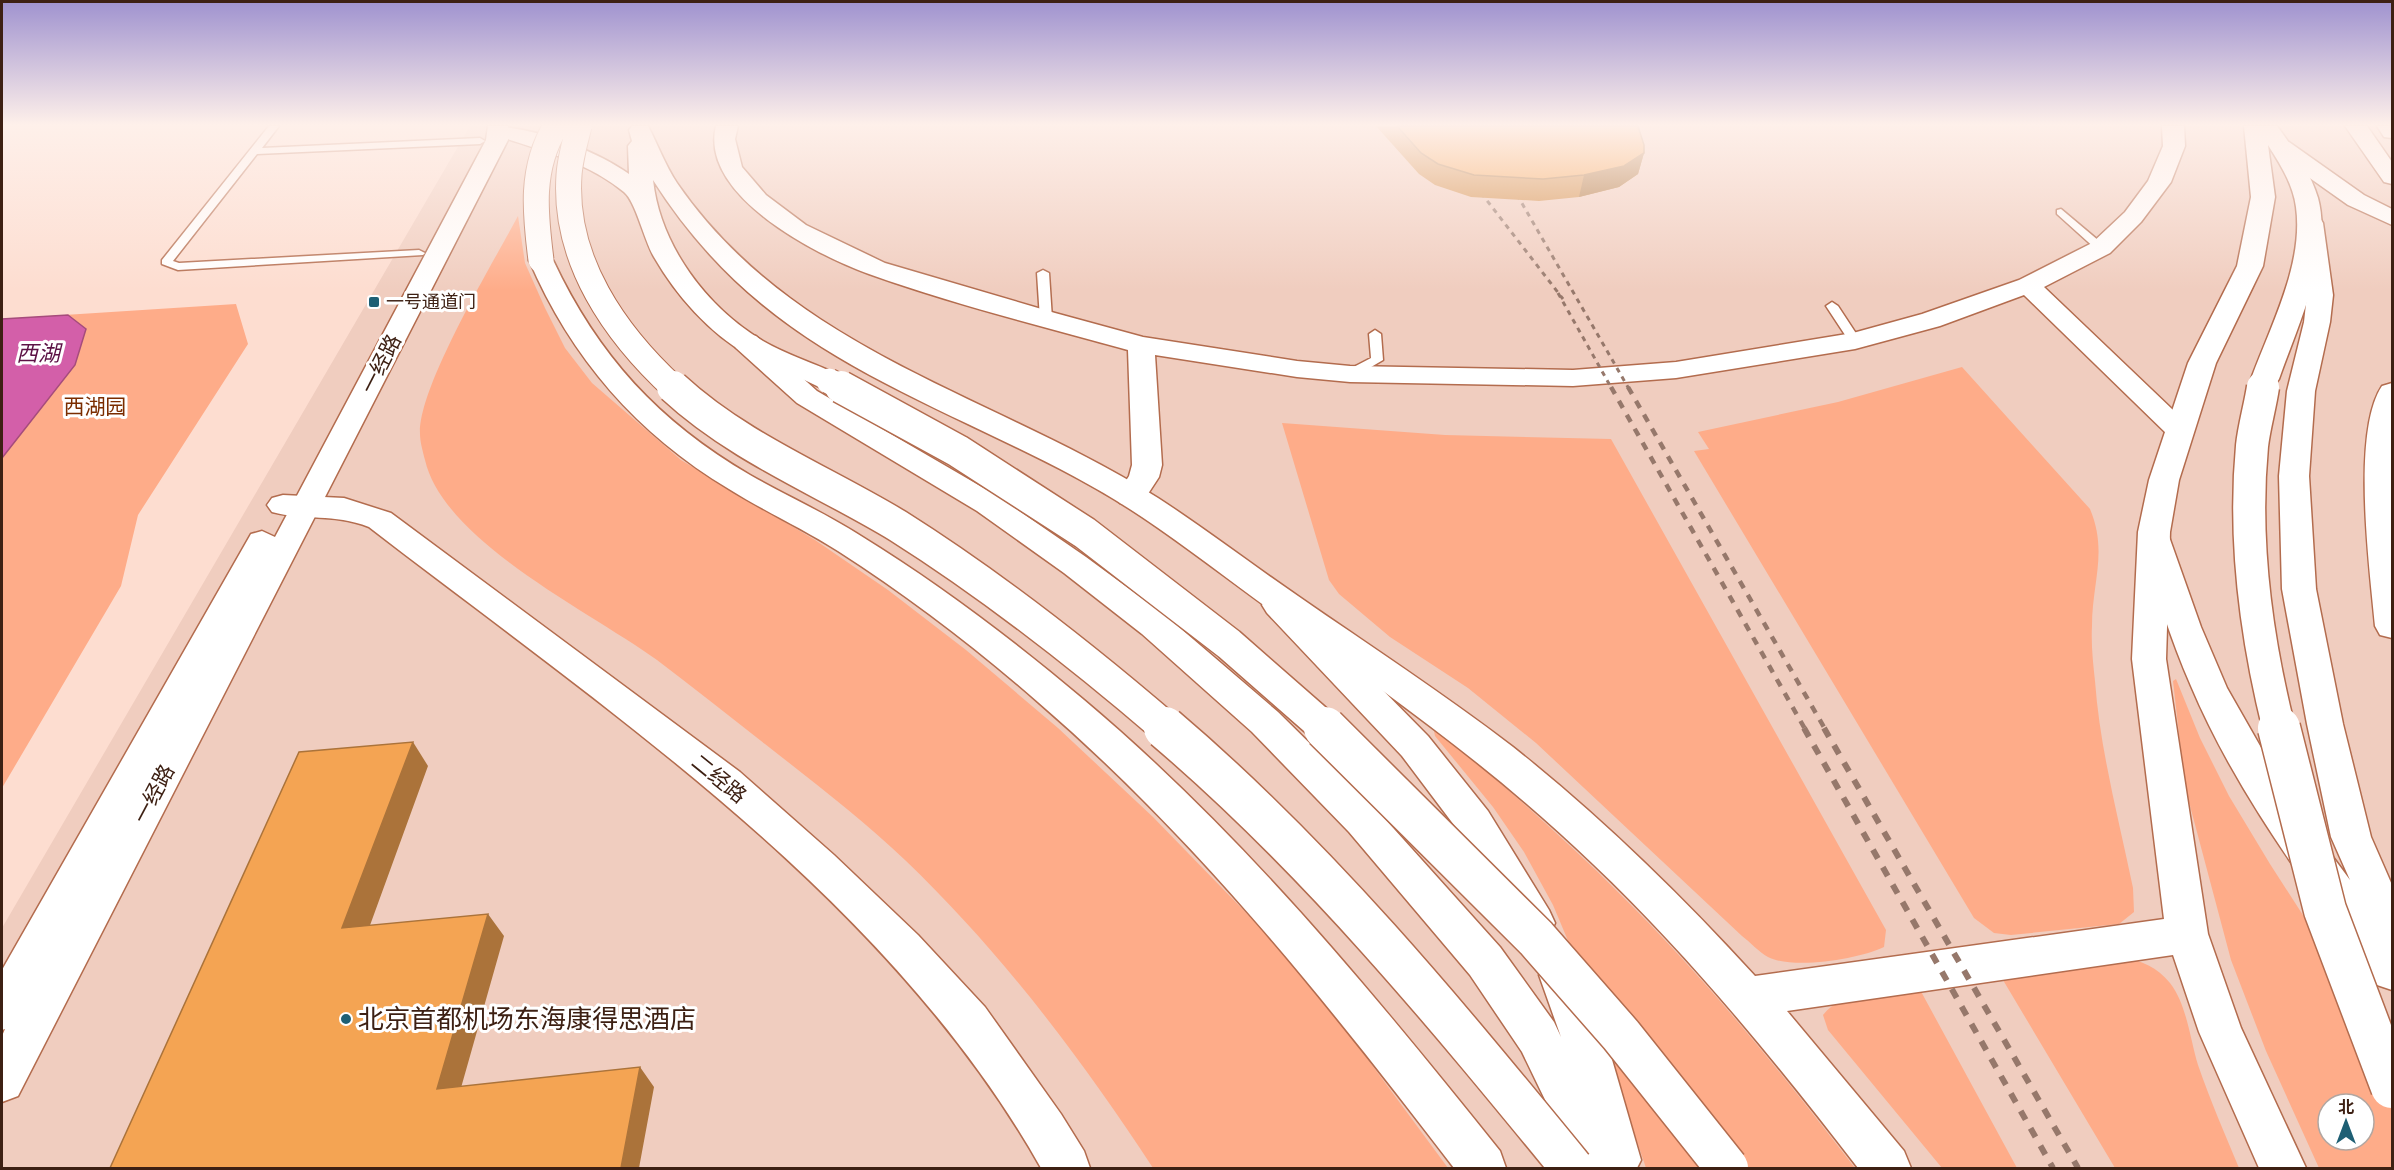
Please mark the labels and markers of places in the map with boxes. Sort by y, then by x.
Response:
place label: 一号通道门 [386,291,476,313]
marker: 一号通道门 [367,295,381,309]
place label: 北京首都机场东海康得思酒店 [358,1003,696,1035]
marker: 北京首都机场东海康得思酒店 [339,1012,353,1026]

